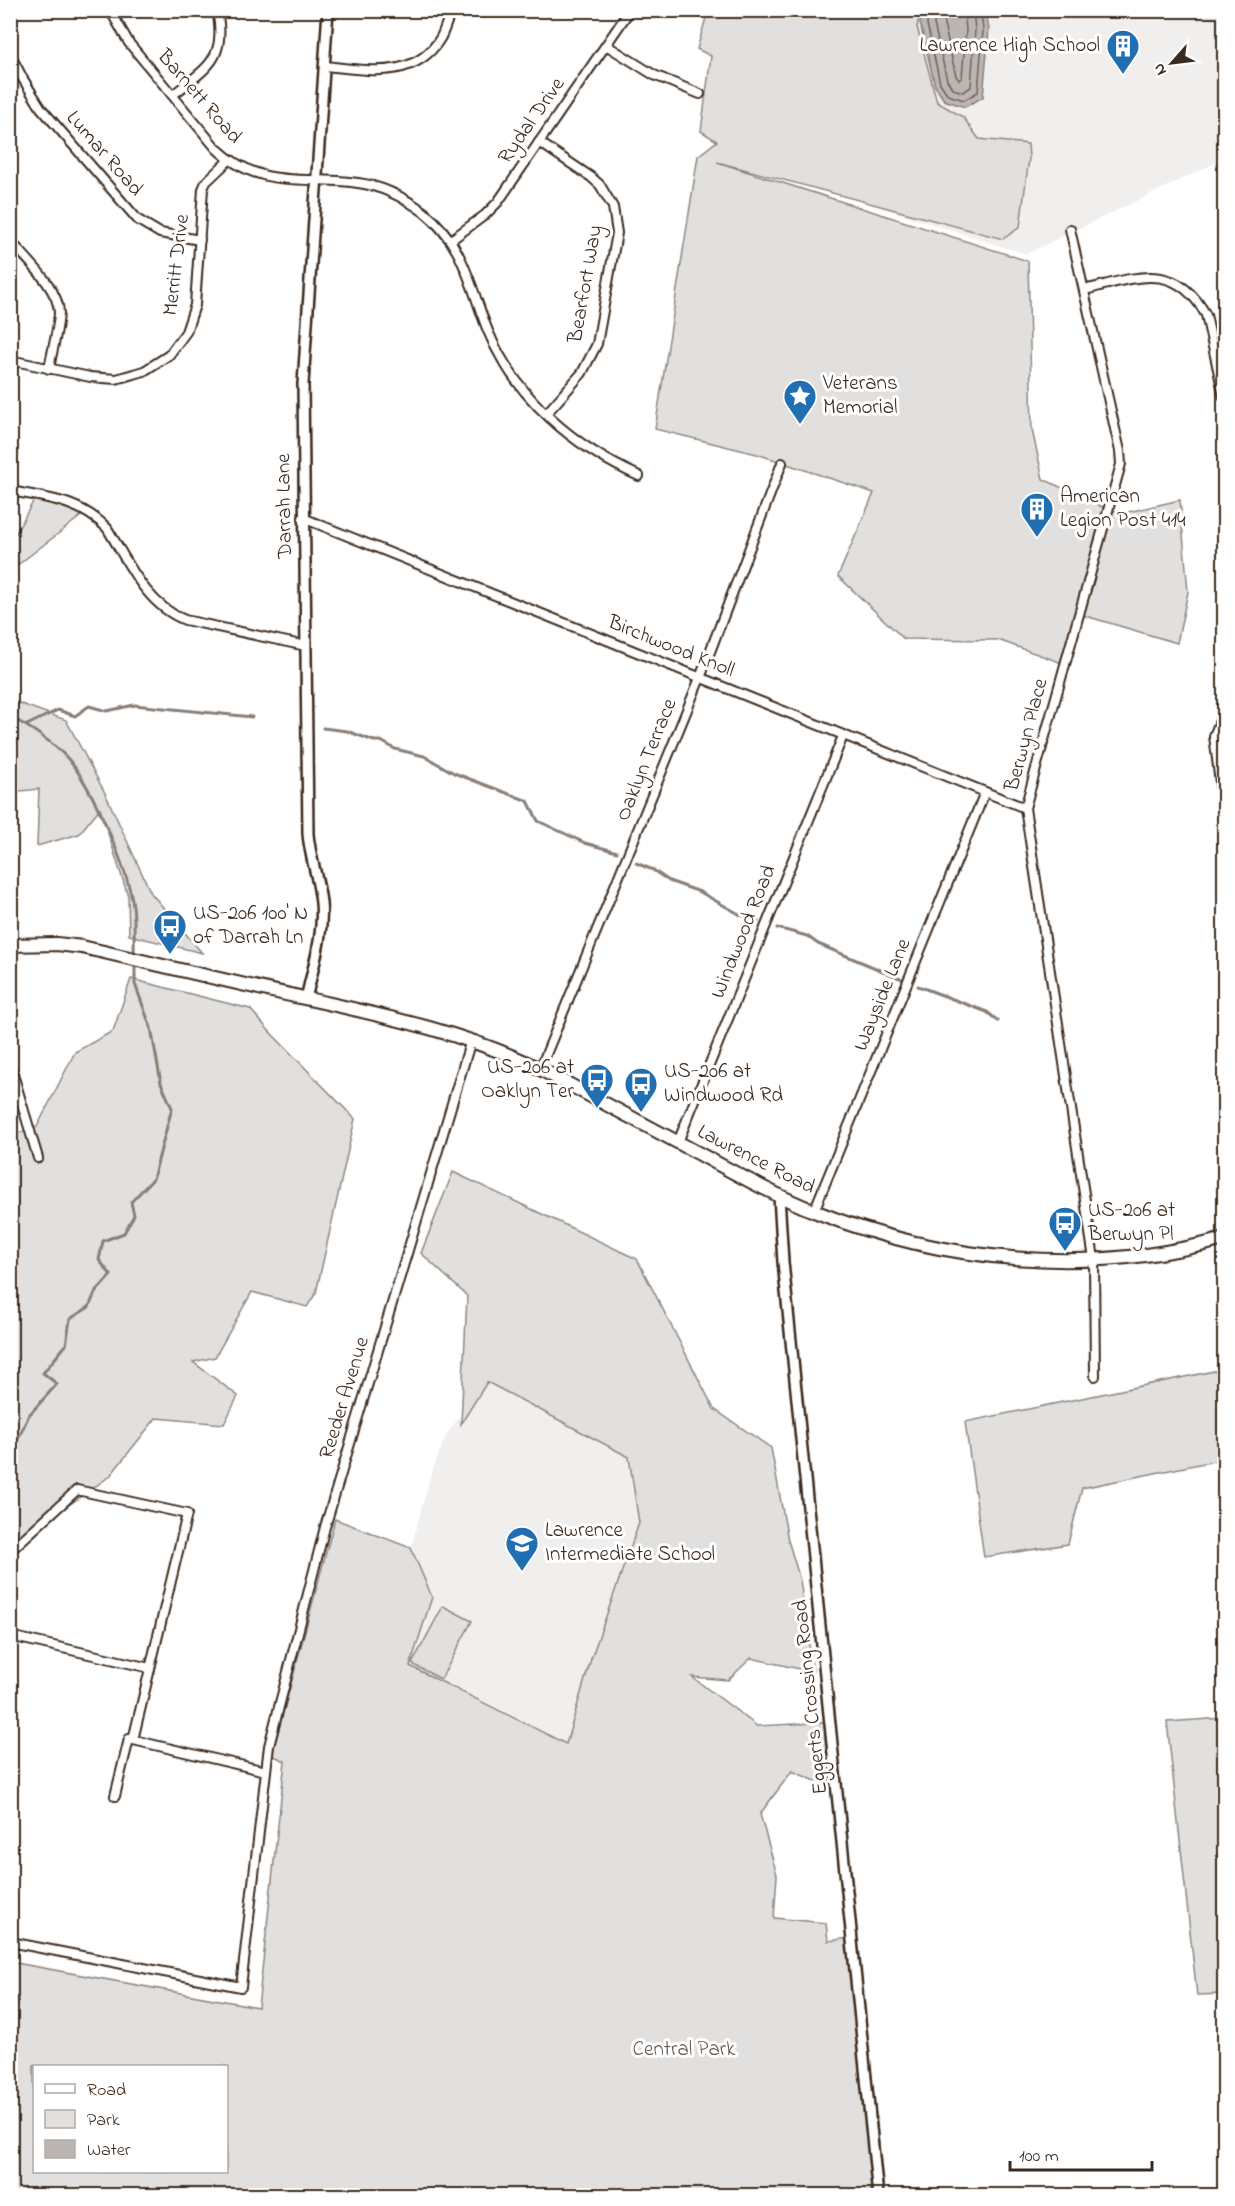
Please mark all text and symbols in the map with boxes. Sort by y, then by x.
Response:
building icon: Lawrence High School [1105,28,1141,75]
place label: Lawrence High School [920,31,1100,63]
north arrow [1142,33,1202,93]
street label: Barnett Road [149,42,249,151]
text: N [1147,59,1174,80]
street label: Rydal Drive [491,71,575,172]
street label: Lumar Road [58,105,150,204]
street label: Merritt Drive [156,212,198,318]
street label: Bearfort Way [561,223,613,346]
place label: Veterans Memorial [822,369,898,423]
place icon: Veterans Memorial [782,378,818,425]
street label: Darrah Lane [269,453,301,560]
place label: American Legion Post 414 [1060,482,1186,538]
building icon: American Legion Post 414 [1019,491,1055,538]
street label: Birchwood Knoll [602,608,739,686]
street label: Berwyn Place [997,675,1059,796]
street label: Oaklyn Terrace [609,694,687,826]
street label: Windwood Road [704,861,784,1003]
place label: US-206 100' N of Darrah Ln [193,899,308,953]
bus stop icon: US-206 100' N of Darrah Ln [152,908,188,955]
street label: Wayside Lane [847,934,921,1057]
place label: US-206 at Oaklyn Ter [481,1053,574,1109]
place label: US-206 at Windwood Rd [664,1057,783,1111]
bus stop icon: US-206 at Oaklyn Ter [579,1062,615,1109]
bus stop icon: US-206 at Windwood Rd [623,1066,659,1113]
street label: Lawrence Road [692,1117,820,1203]
place label: US-206 at Berwyn Pl [1087,1196,1175,1252]
bus stop icon: US-206 at Berwyn Pl [1047,1205,1083,1252]
street label: Reeder Avenue [312,1333,378,1463]
place label: Lawrence Intermediate School [545,1516,715,1570]
school or university icon: Lawrence Intermediate School [504,1525,540,1572]
street label: Eggerts Crossing Road [786,1598,838,1796]
park label: Central Park [633,2035,736,2065]
legend [33,2065,228,2173]
text: Road [87,2078,126,2104]
text: Park [87,2108,120,2134]
scale bar [1010,2134,1152,2172]
text: Water [87,2138,131,2164]
text: 100 m [1019,2144,1059,2170]

